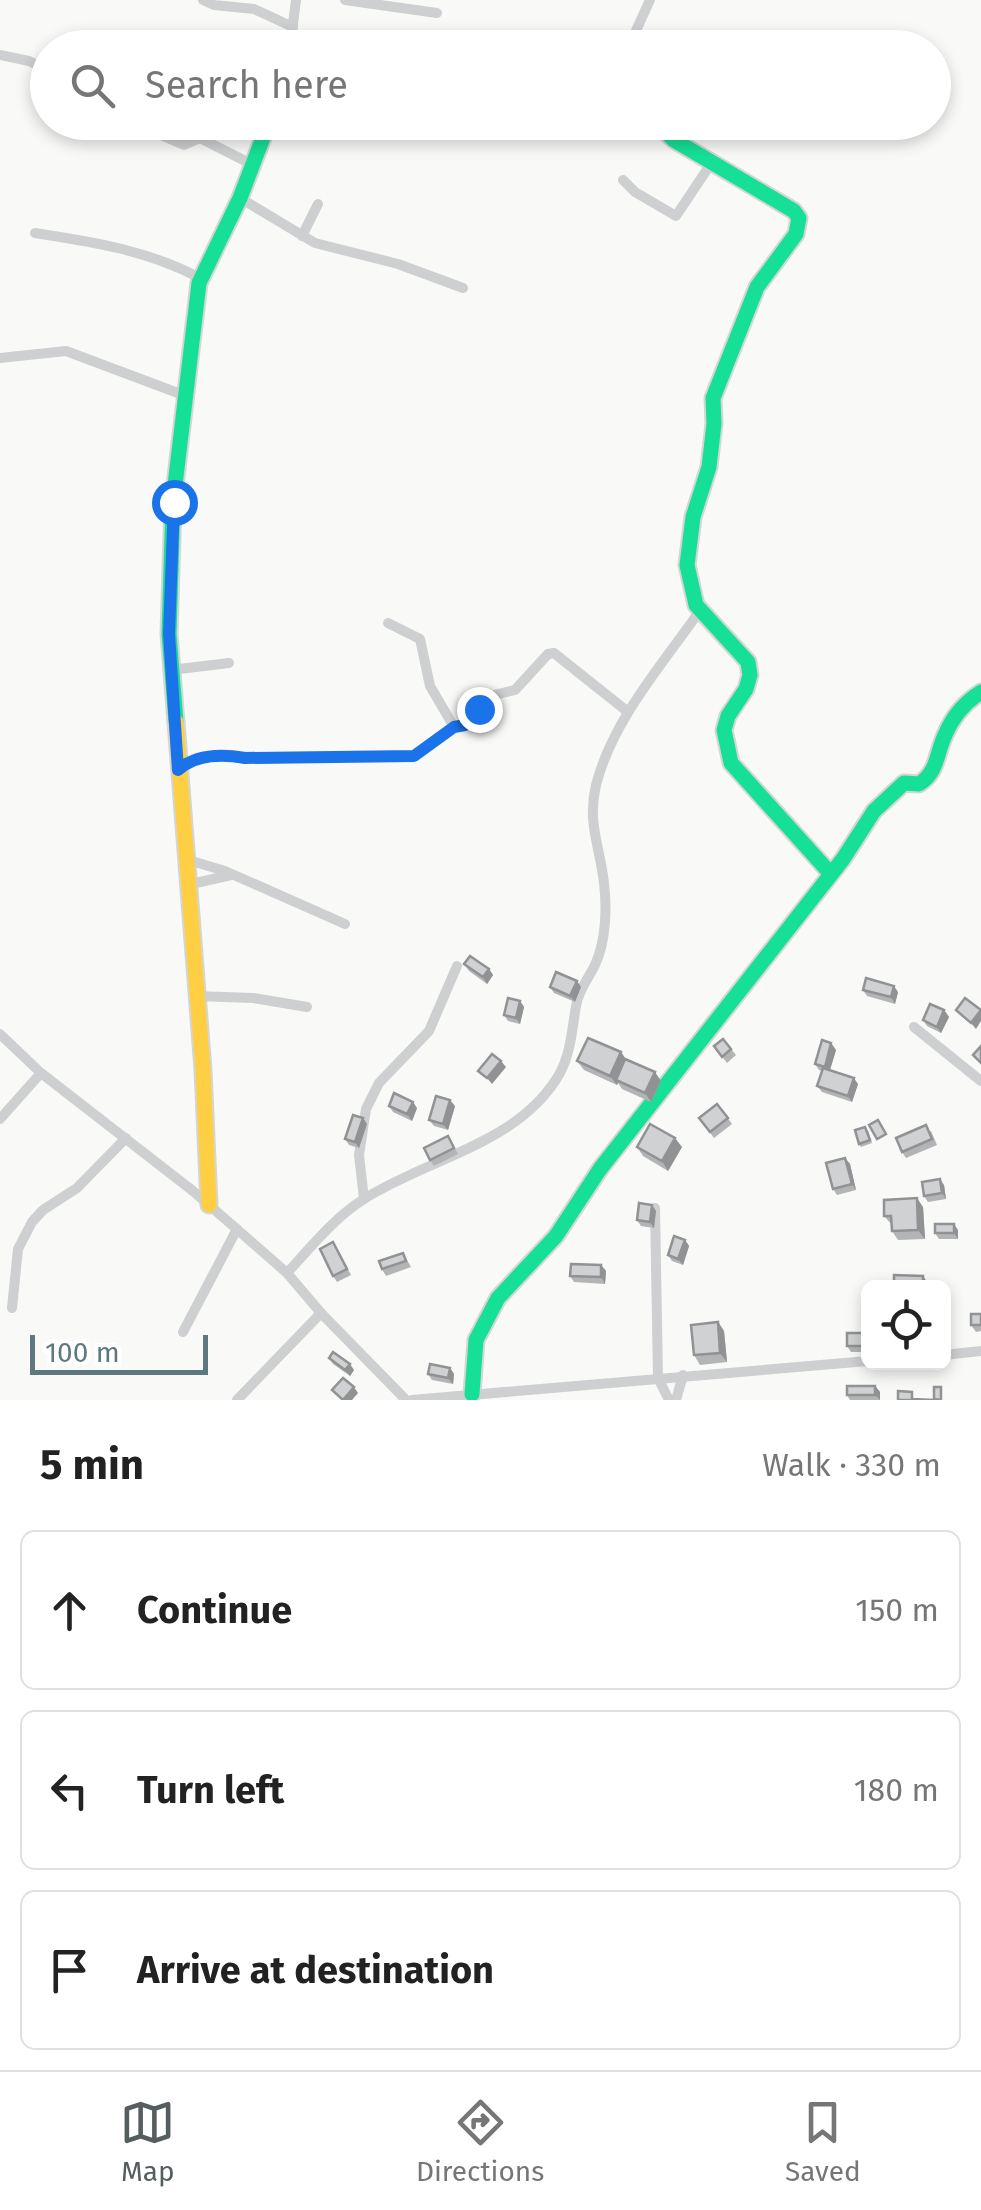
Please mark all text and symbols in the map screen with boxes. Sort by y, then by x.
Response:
search box [30,30,951,140]
icon: search [65,58,120,113]
text: Search here [145,62,348,108]
route start [152,480,198,526]
route end [457,687,503,733]
map controls [861,1280,951,1370]
button: locate [861,1280,951,1370]
scale bar [30,1330,208,1374]
text: 100 m [45,1336,120,1369]
text: 5 min [40,1440,144,1490]
text: Walk · 330 m [762,1446,941,1484]
icon: ahead [42,1583,97,1638]
text: Continue [137,1587,292,1633]
text: 150 m [855,1591,939,1629]
icon: left [42,1763,97,1818]
text: Turn left [137,1767,284,1813]
text: 180 m [854,1771,939,1809]
icon: arrive [42,1943,97,1998]
text: Arrive at destination [137,1947,494,1993]
tab: Map [120,2095,175,2188]
tab: Directions [416,2095,544,2188]
tab: Saved [785,2095,861,2188]

